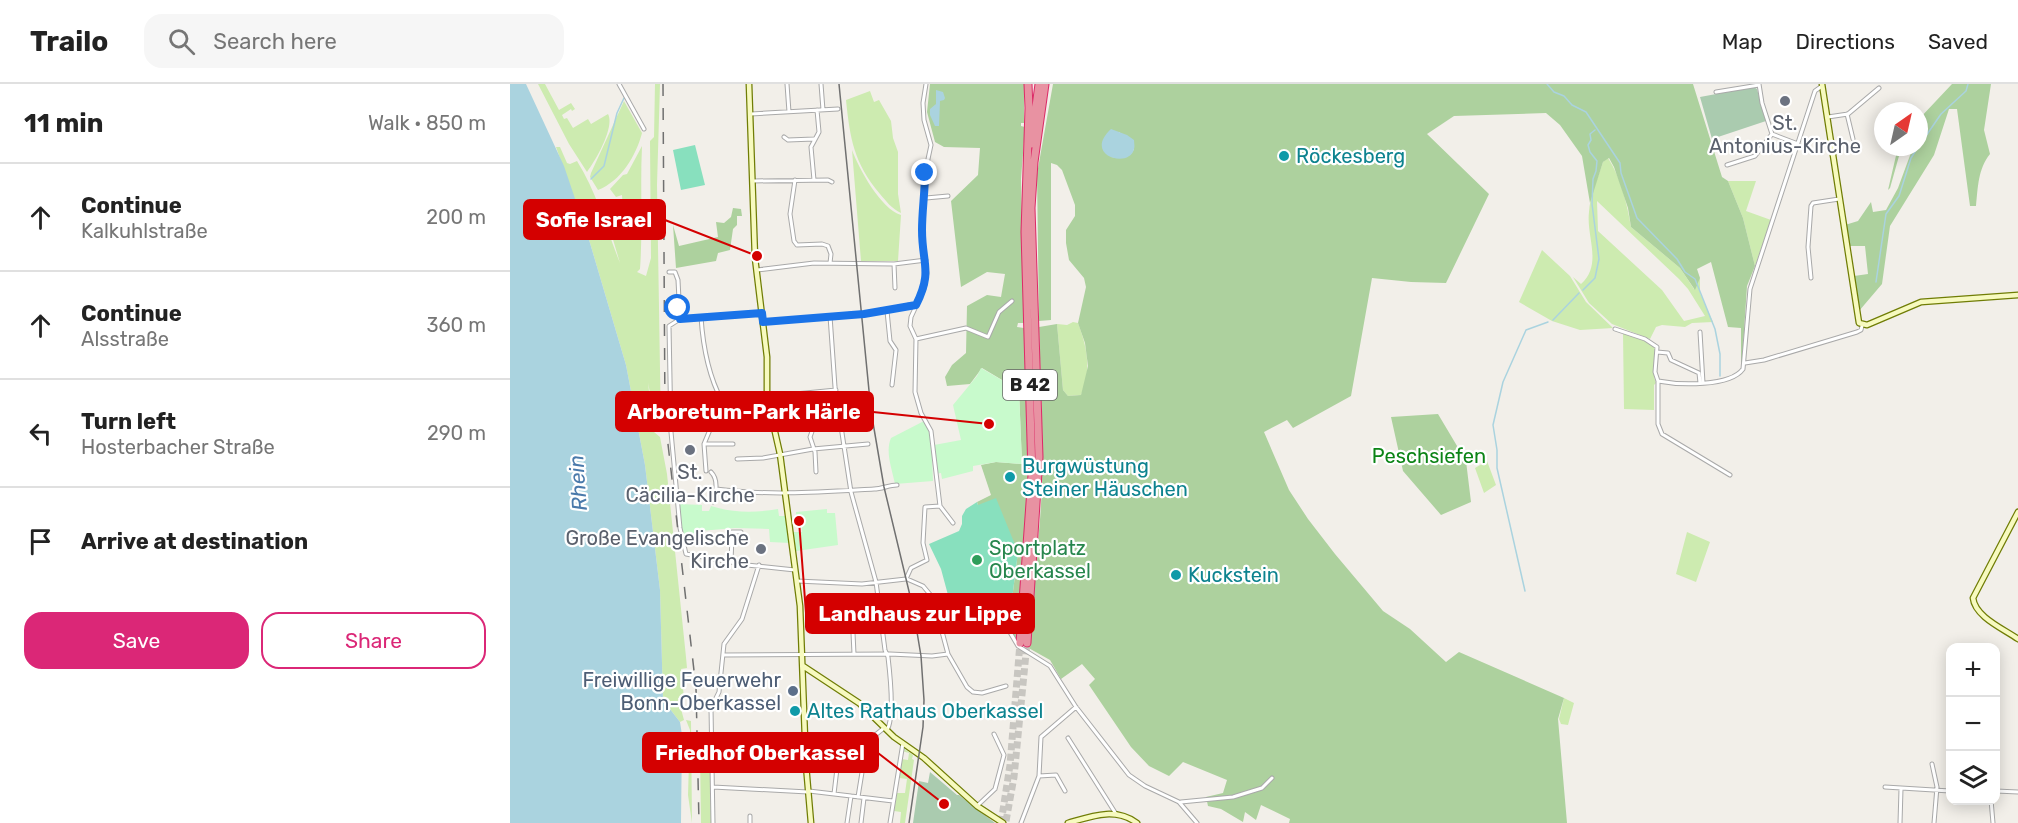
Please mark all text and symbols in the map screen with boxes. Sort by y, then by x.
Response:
search box [144,14,564,68]
text: Trailo [30,25,108,58]
icon: search [165,25,198,58]
text: Search here [213,28,337,55]
text: Map [1722,29,1763,54]
text: Directions [1796,29,1895,54]
text: Saved [1928,29,1988,54]
marker: St. Antonius-Kirche [1778,94,1792,108]
north arrow [1874,102,1928,156]
text: 11 min [24,108,103,139]
text: Walk · 850 m [368,111,486,135]
place label: St. Antonius-Kirche [1709,111,1861,158]
place label: Röckesberg [1296,144,1405,168]
marker: Röckesberg [1277,149,1291,163]
route end [911,159,937,185]
text: Continue [81,192,182,219]
callout: Sofie Israel [524,200,665,239]
icon: ahead [24,201,57,234]
text: 200 m [426,205,486,229]
text: Sofie Israel [536,207,652,232]
text: Kalkuhlstraße [81,219,208,243]
route start [664,294,690,320]
text: Continue [81,300,182,327]
icon: ahead [24,309,57,342]
text: 360 m [427,313,486,337]
text: Alsstraße [81,327,169,351]
road number: B 42 [1003,370,1057,400]
callout: Arboretum-Park Härle [616,392,873,431]
text: Arboretum-Park Härle [627,399,861,424]
text: Turn left [81,408,176,435]
icon: left [24,417,57,450]
text: 290 m [427,421,486,445]
text: Hosterbacher Straße [81,435,275,459]
marker: St. Cäcilia-Kirche [683,443,697,457]
park label: Peschsiefen [1372,444,1486,468]
water label: Rhein [563,454,592,512]
place label: Burgwüstung Steiner Häuschen [1022,454,1188,501]
place label: St. Cäcilia-Kirche [625,460,755,507]
marker: Burgwüstung Steiner Häuschen [1003,470,1017,484]
icon: arrive [24,525,57,558]
place label: Große Evangelische Kirche [565,526,749,573]
text: Arrive at destination [81,528,308,555]
place label: Sportplatz Oberkassel [989,536,1091,583]
marker: Große Evangelische Kirche [754,542,768,556]
marker: Sportplatz Oberkassel [970,553,984,567]
place label: Kuckstein [1188,563,1279,587]
marker: Kuckstein [1169,568,1183,582]
callout: Landhaus zur Lippe [806,594,1034,633]
text: Landhaus zur Lippe [818,601,1022,626]
button: Save [24,612,249,669]
button: Share [261,612,486,669]
map controls [1946,643,2000,805]
button: + [1946,643,2000,697]
place label: Freiwillige Feuerwehr Bonn-Oberkassel [582,668,781,715]
marker: Freiwillige Feuerwehr Bonn-Oberkassel [786,684,800,698]
button: − [1946,697,2000,751]
place label: Altes Rathaus Oberkassel [807,699,1043,723]
marker: Altes Rathaus Oberkassel [788,704,802,718]
callout: Friedhof Oberkassel [643,733,878,772]
text: Friedhof Oberkassel [655,740,865,765]
button: layers [1946,751,2000,805]

